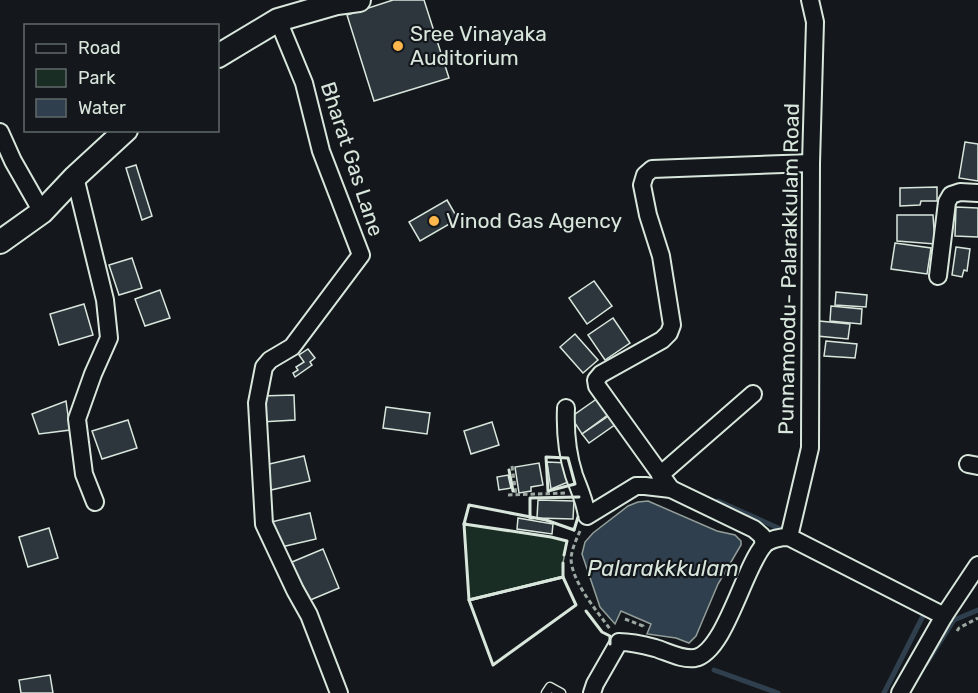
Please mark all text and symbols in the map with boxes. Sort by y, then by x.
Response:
place label: Sree Vinayaka Auditorium [410,21,547,70]
legend [24,24,219,132]
text: Road [78,37,121,59]
marker: Sree Vinayaka Auditorium [391,39,405,53]
text: Park [78,67,116,89]
street label: Bharat Gas Lane [316,79,389,239]
text: Water [78,97,126,119]
street label: Punnamoodu- Palarakkulam Road [773,103,804,435]
place label: Vinod Gas Agency [446,208,623,233]
marker: Vinod Gas Agency [427,214,441,228]
water label: Palarakkkulam [587,555,739,582]

